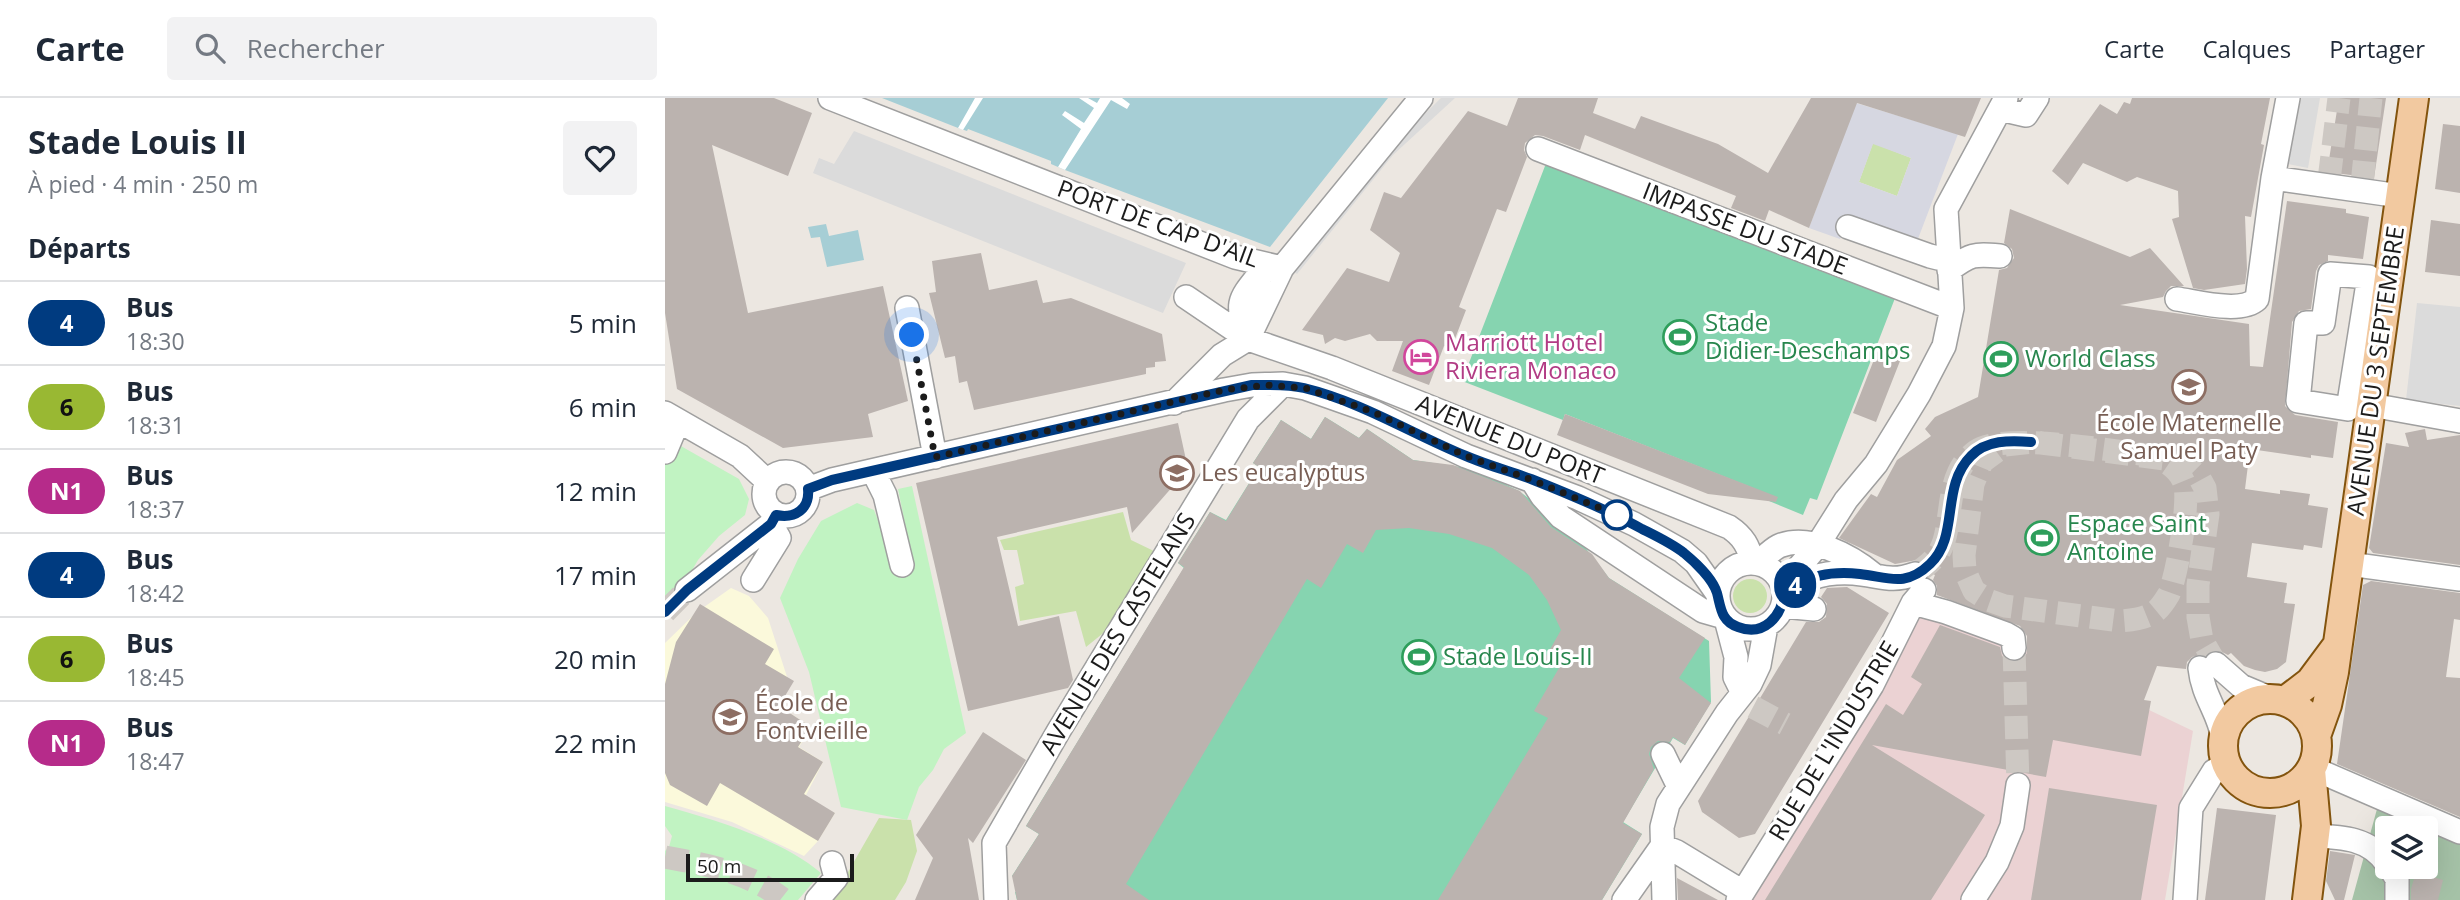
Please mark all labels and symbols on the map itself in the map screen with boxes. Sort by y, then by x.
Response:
street label: PORT DE CAP D'AIL [1053,171,1264,274]
street label: IMPASSE DU STADE [1638,173,1853,282]
street label: AVENUE DU 3 SEPTEMBRE [2338,224,2411,518]
place label: Stade Didier-Deschamps [1705,305,1910,366]
your location [894,317,929,352]
sports icon: Stade Didier-Deschamps [1661,318,1699,356]
place label: Marriott Hotel Riviera Monaco [1445,325,1617,386]
hotel icon: Marriott Hotel Riviera Monaco [1402,338,1440,376]
sports icon: World Class [1982,340,2020,378]
place label: World Class [2025,341,2156,374]
school or university icon: École Maternelle Samuel Paty [2170,368,2208,406]
street label: AVENUE DU PORT [1412,386,1610,491]
place label: École Maternelle Samuel Paty [2096,405,2282,466]
school or university icon: Les eucalyptus [1158,454,1196,492]
place label: Les eucalyptus [1201,455,1365,488]
unlabelled marker [1602,500,1632,530]
street label: AVENUE DES CASTELANS [1031,506,1202,760]
place label: Espace Saint Antoine [2067,506,2207,567]
sports icon: Espace Saint Antoine [2023,519,2061,557]
line badge: 4 [1772,562,1818,608]
street label: RUE DE L'INDUSTRIE [1760,634,1905,846]
sports icon: Stade Louis-II [1400,638,1438,676]
place label: Stade Louis-II [1443,639,1593,672]
place label: École de Fontvieille [755,685,868,746]
school or university icon: École de Fontvieille [711,698,749,736]
scale bar [686,851,854,883]

